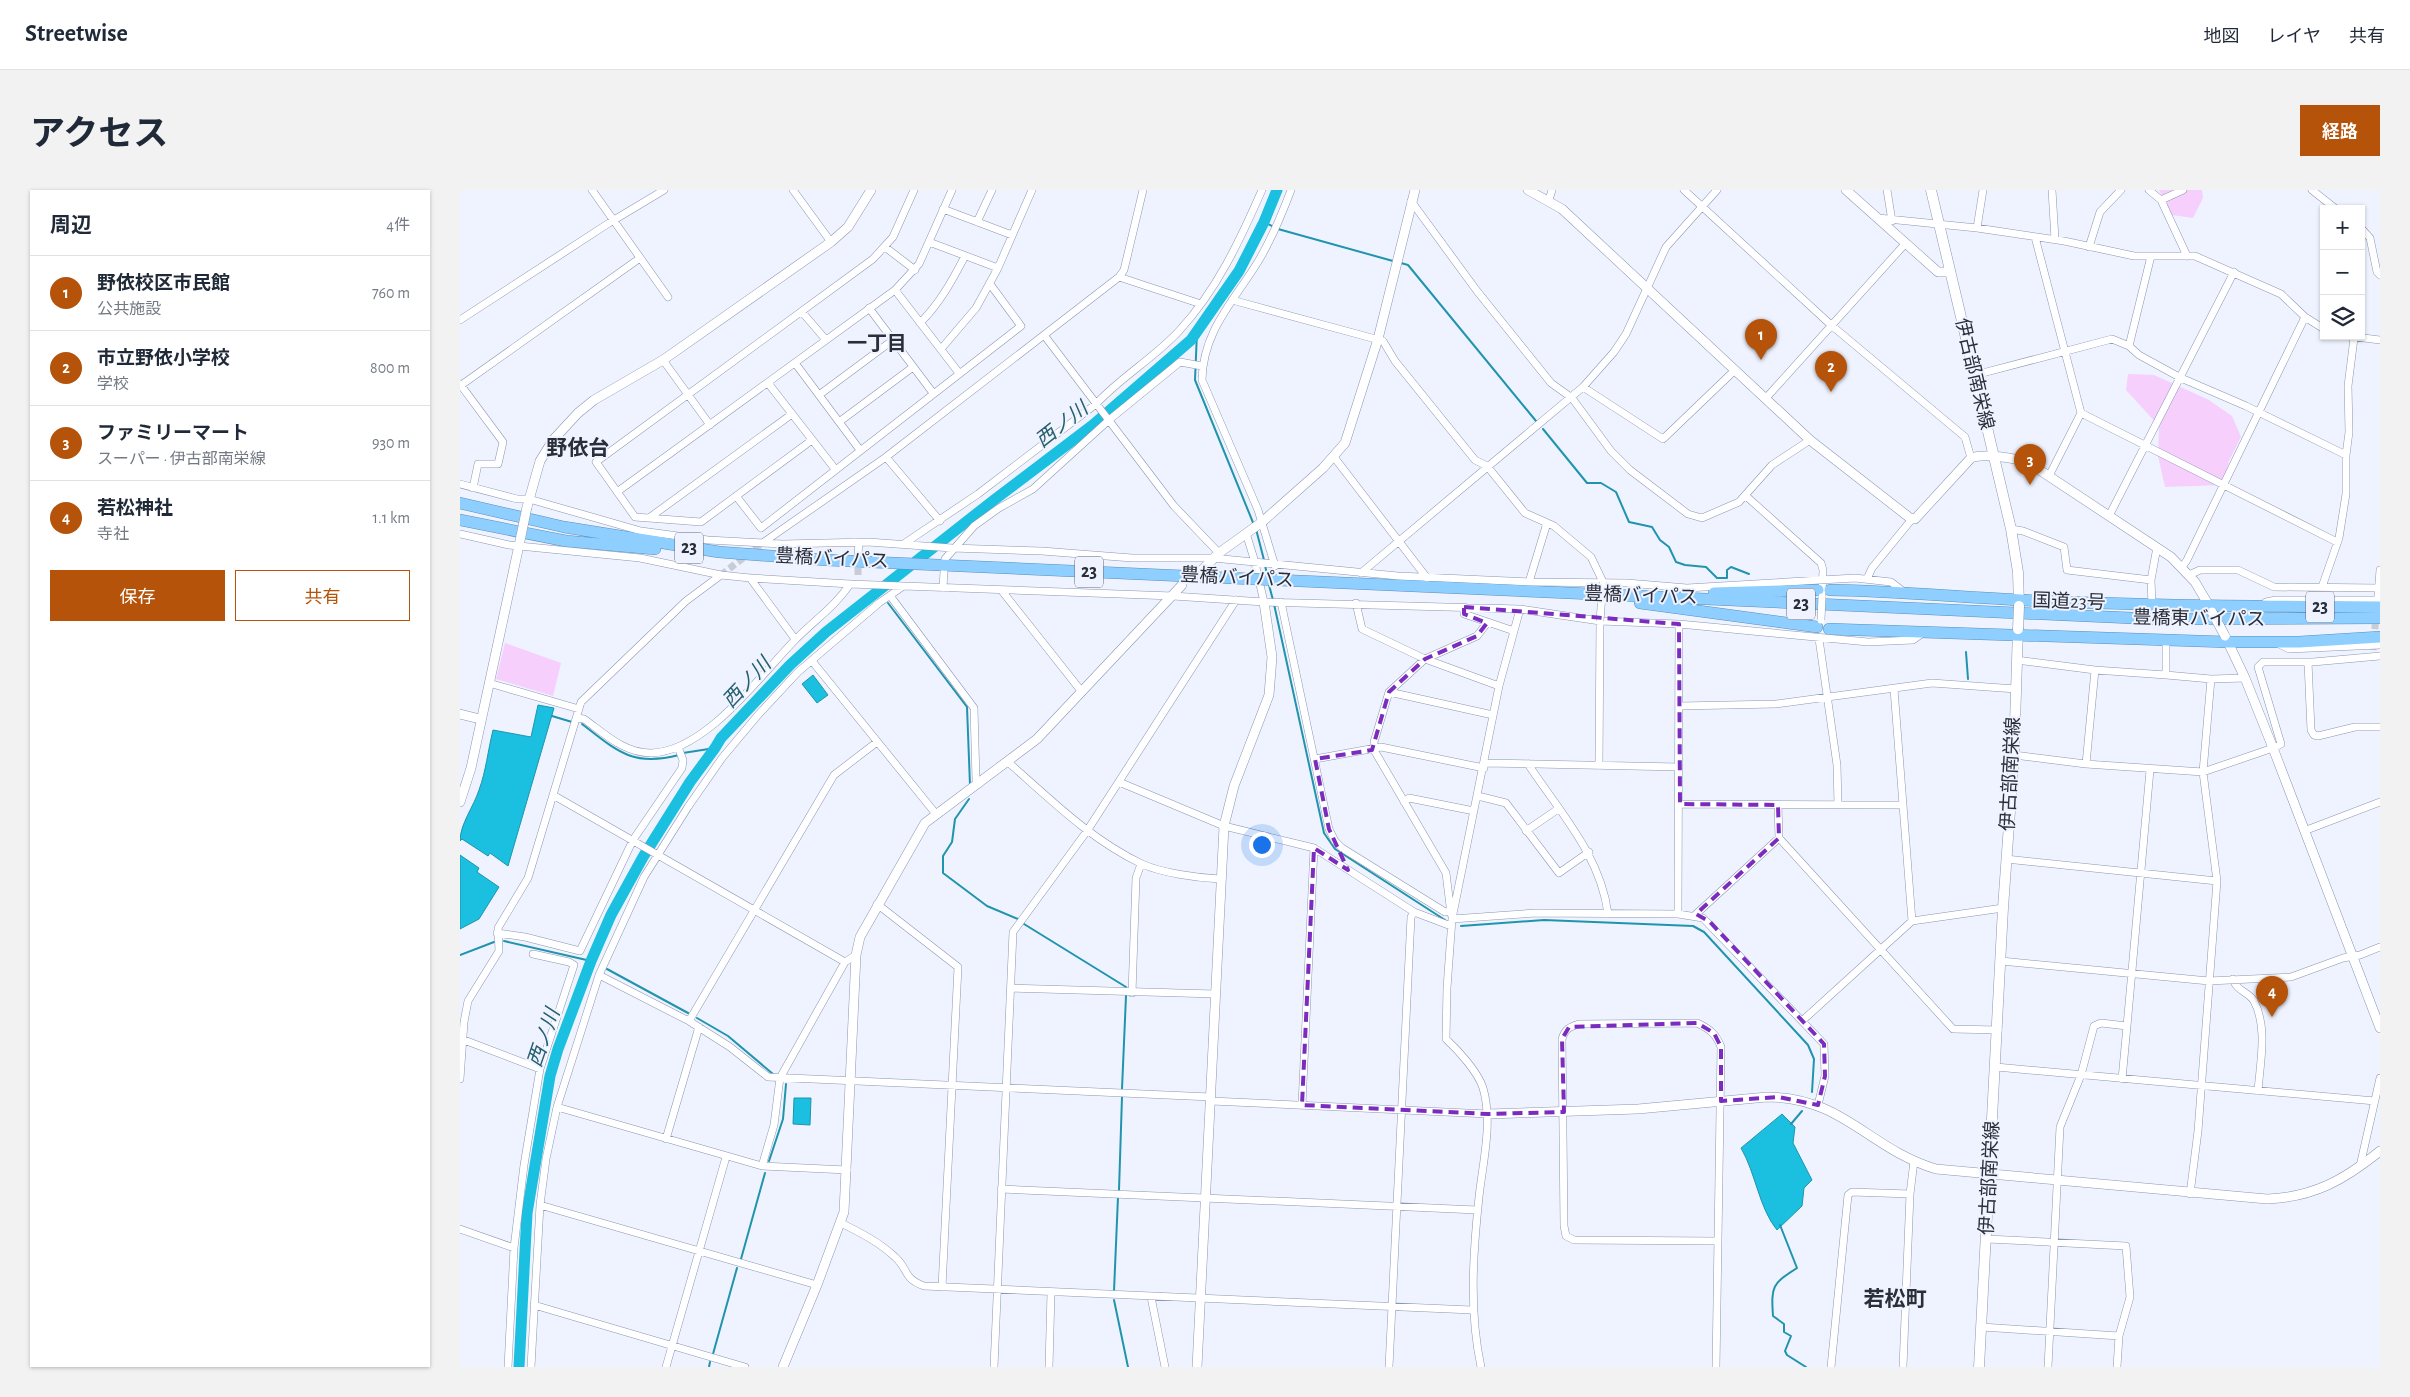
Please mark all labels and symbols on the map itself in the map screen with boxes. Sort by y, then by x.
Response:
street label: 伊古部南栄線 [1952,316,1997,432]
pin: 1 [1745,319,1777,360]
district label: 一丁目 [847,334,907,354]
pin: 2 [1815,351,1847,392]
water label: 西ノ川 [1032,397,1093,451]
district label: 野依台 [547,436,610,459]
pin: 3 [2014,444,2046,485]
road number: 23 [675,532,703,563]
street label: 豊橋バイパス [775,545,889,571]
road number: 23 [1075,557,1103,588]
street label: 豊橋バイパス [1180,564,1294,590]
street label: 豊橋バイパス [1584,583,1698,607]
road number: 23 [1787,588,1815,619]
street label: 国道23号 [2032,590,2106,613]
road number: 23 [2306,592,2334,622]
street label: 豊橋東バイパス [2133,606,2266,630]
water label: 西ノ川 [719,653,776,712]
street label: 伊古部南栄線 [1998,717,2023,831]
your location [1249,832,1275,858]
pin: 4 [2256,976,2288,1017]
water label: 西ノ川 [525,1004,564,1070]
street label: 伊古部南栄線 [1977,1121,2002,1235]
district label: 若松町 [1864,1288,1927,1310]

